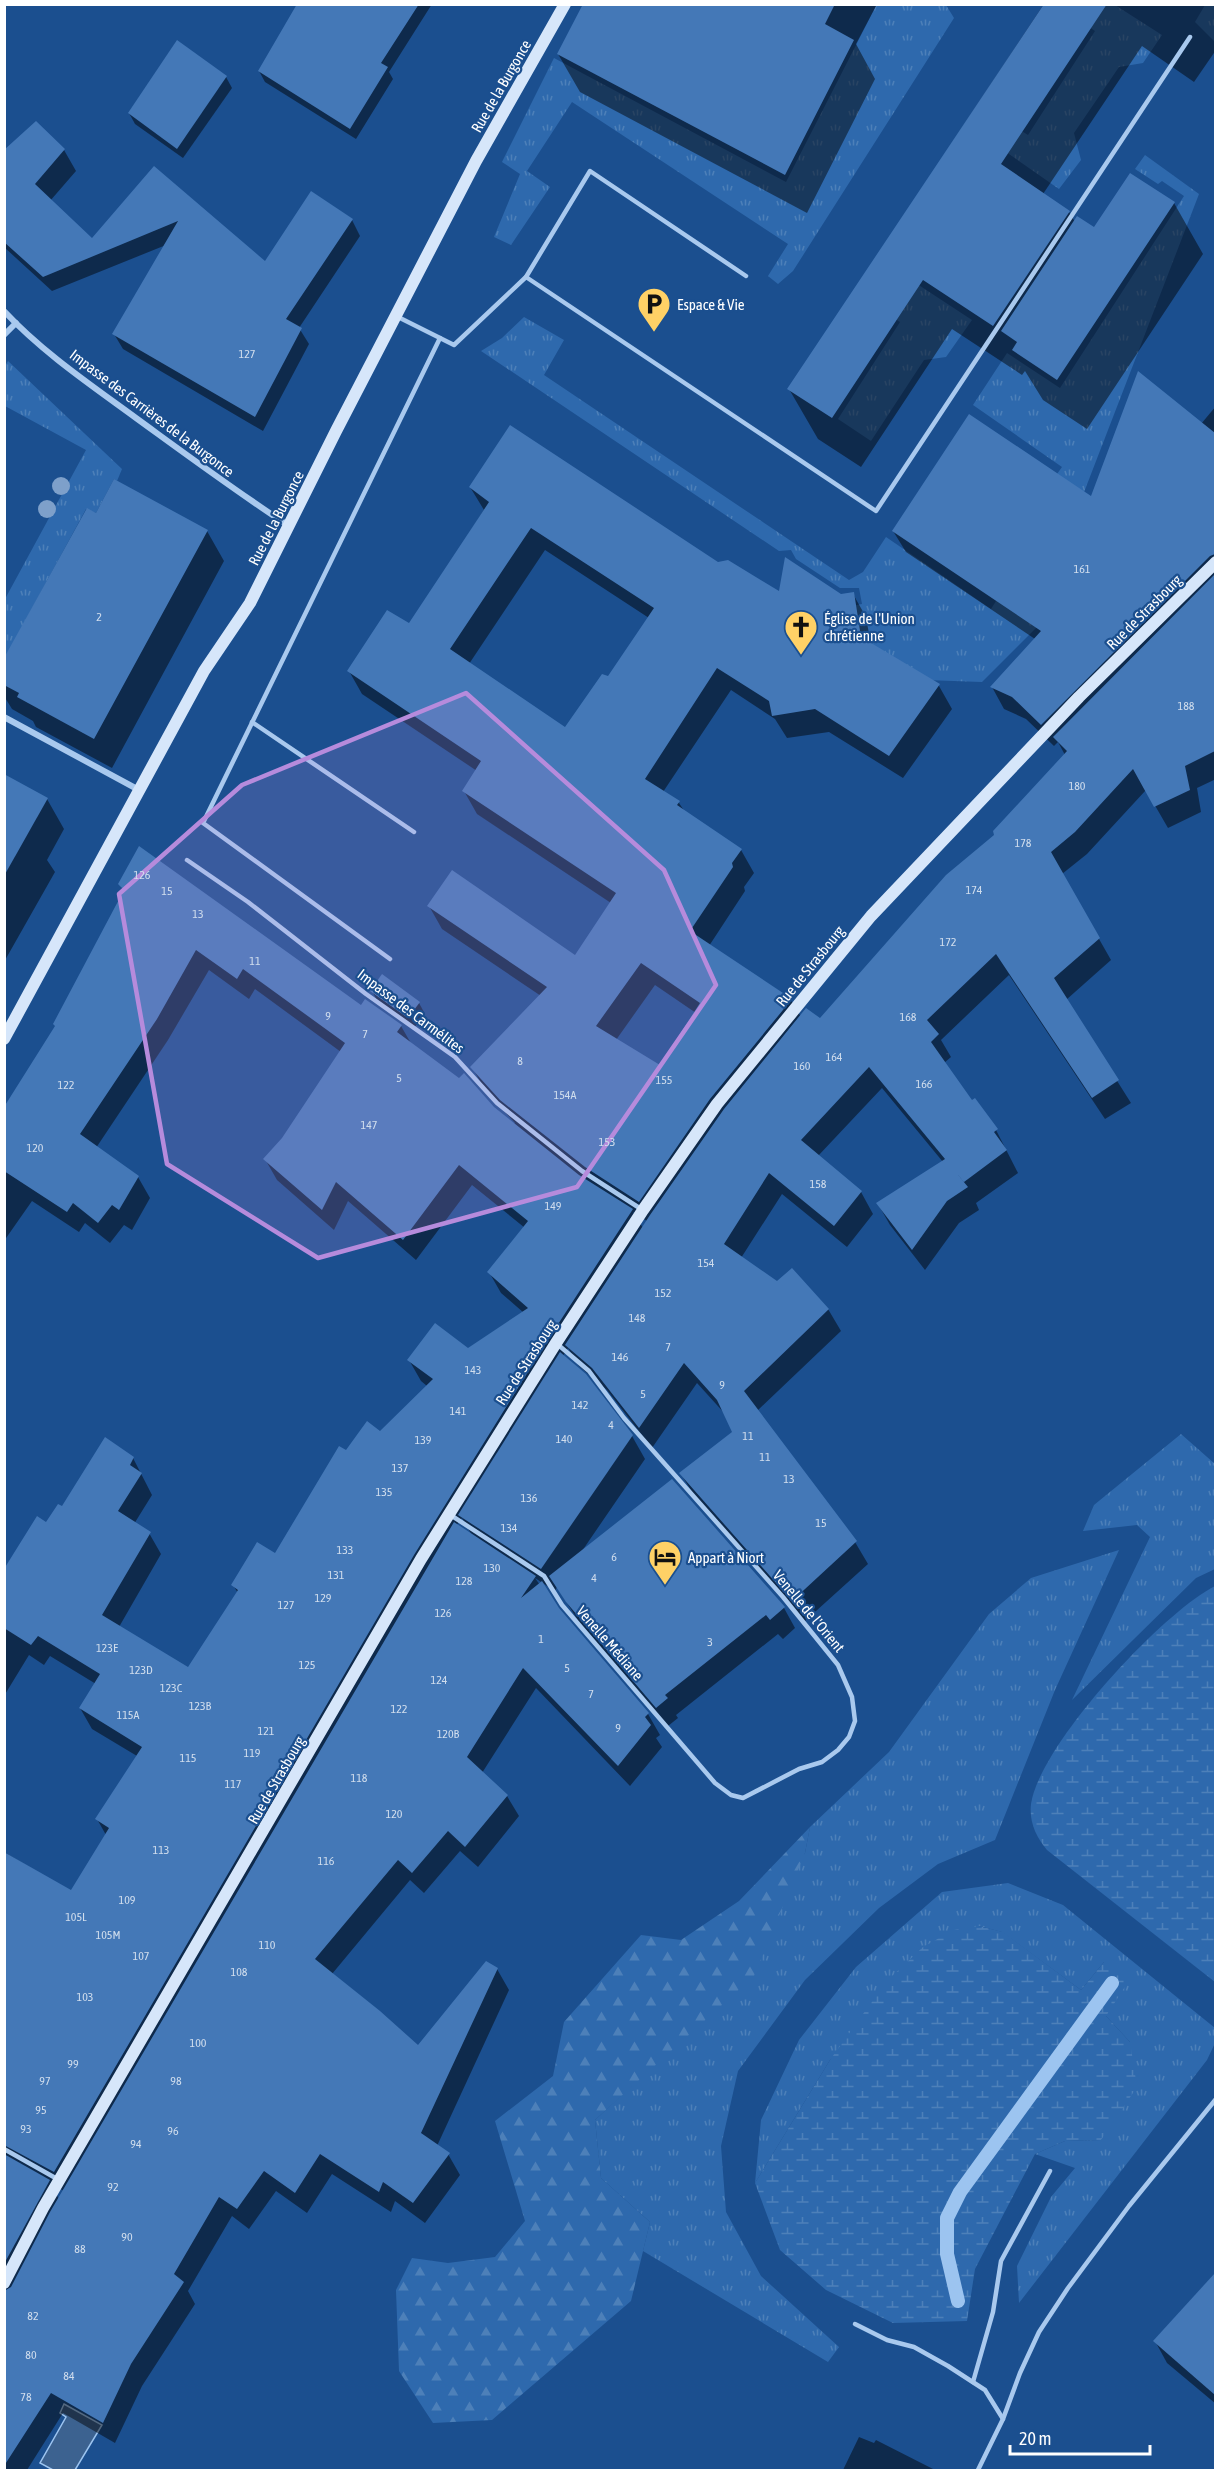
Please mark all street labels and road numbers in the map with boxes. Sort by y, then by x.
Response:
street label: Rue de la Burgonce [468,37,534,135]
street label: Impasse des Carrières de la Burgonce [67,346,238,480]
street label: Rue de la Burgonce [245,468,307,568]
street label: Rue de Strasbourg [1103,571,1185,653]
street label: Rue de Strasbourg [772,922,848,1010]
street label: Impasse des Carmélites [354,965,468,1057]
street label: Rue de Strasbourg [492,1316,560,1408]
street label: Venelle de l'Orient [770,1566,848,1656]
street label: Venelle Médiane [573,1602,647,1684]
street label: Rue de Strasbourg [244,1733,308,1827]

